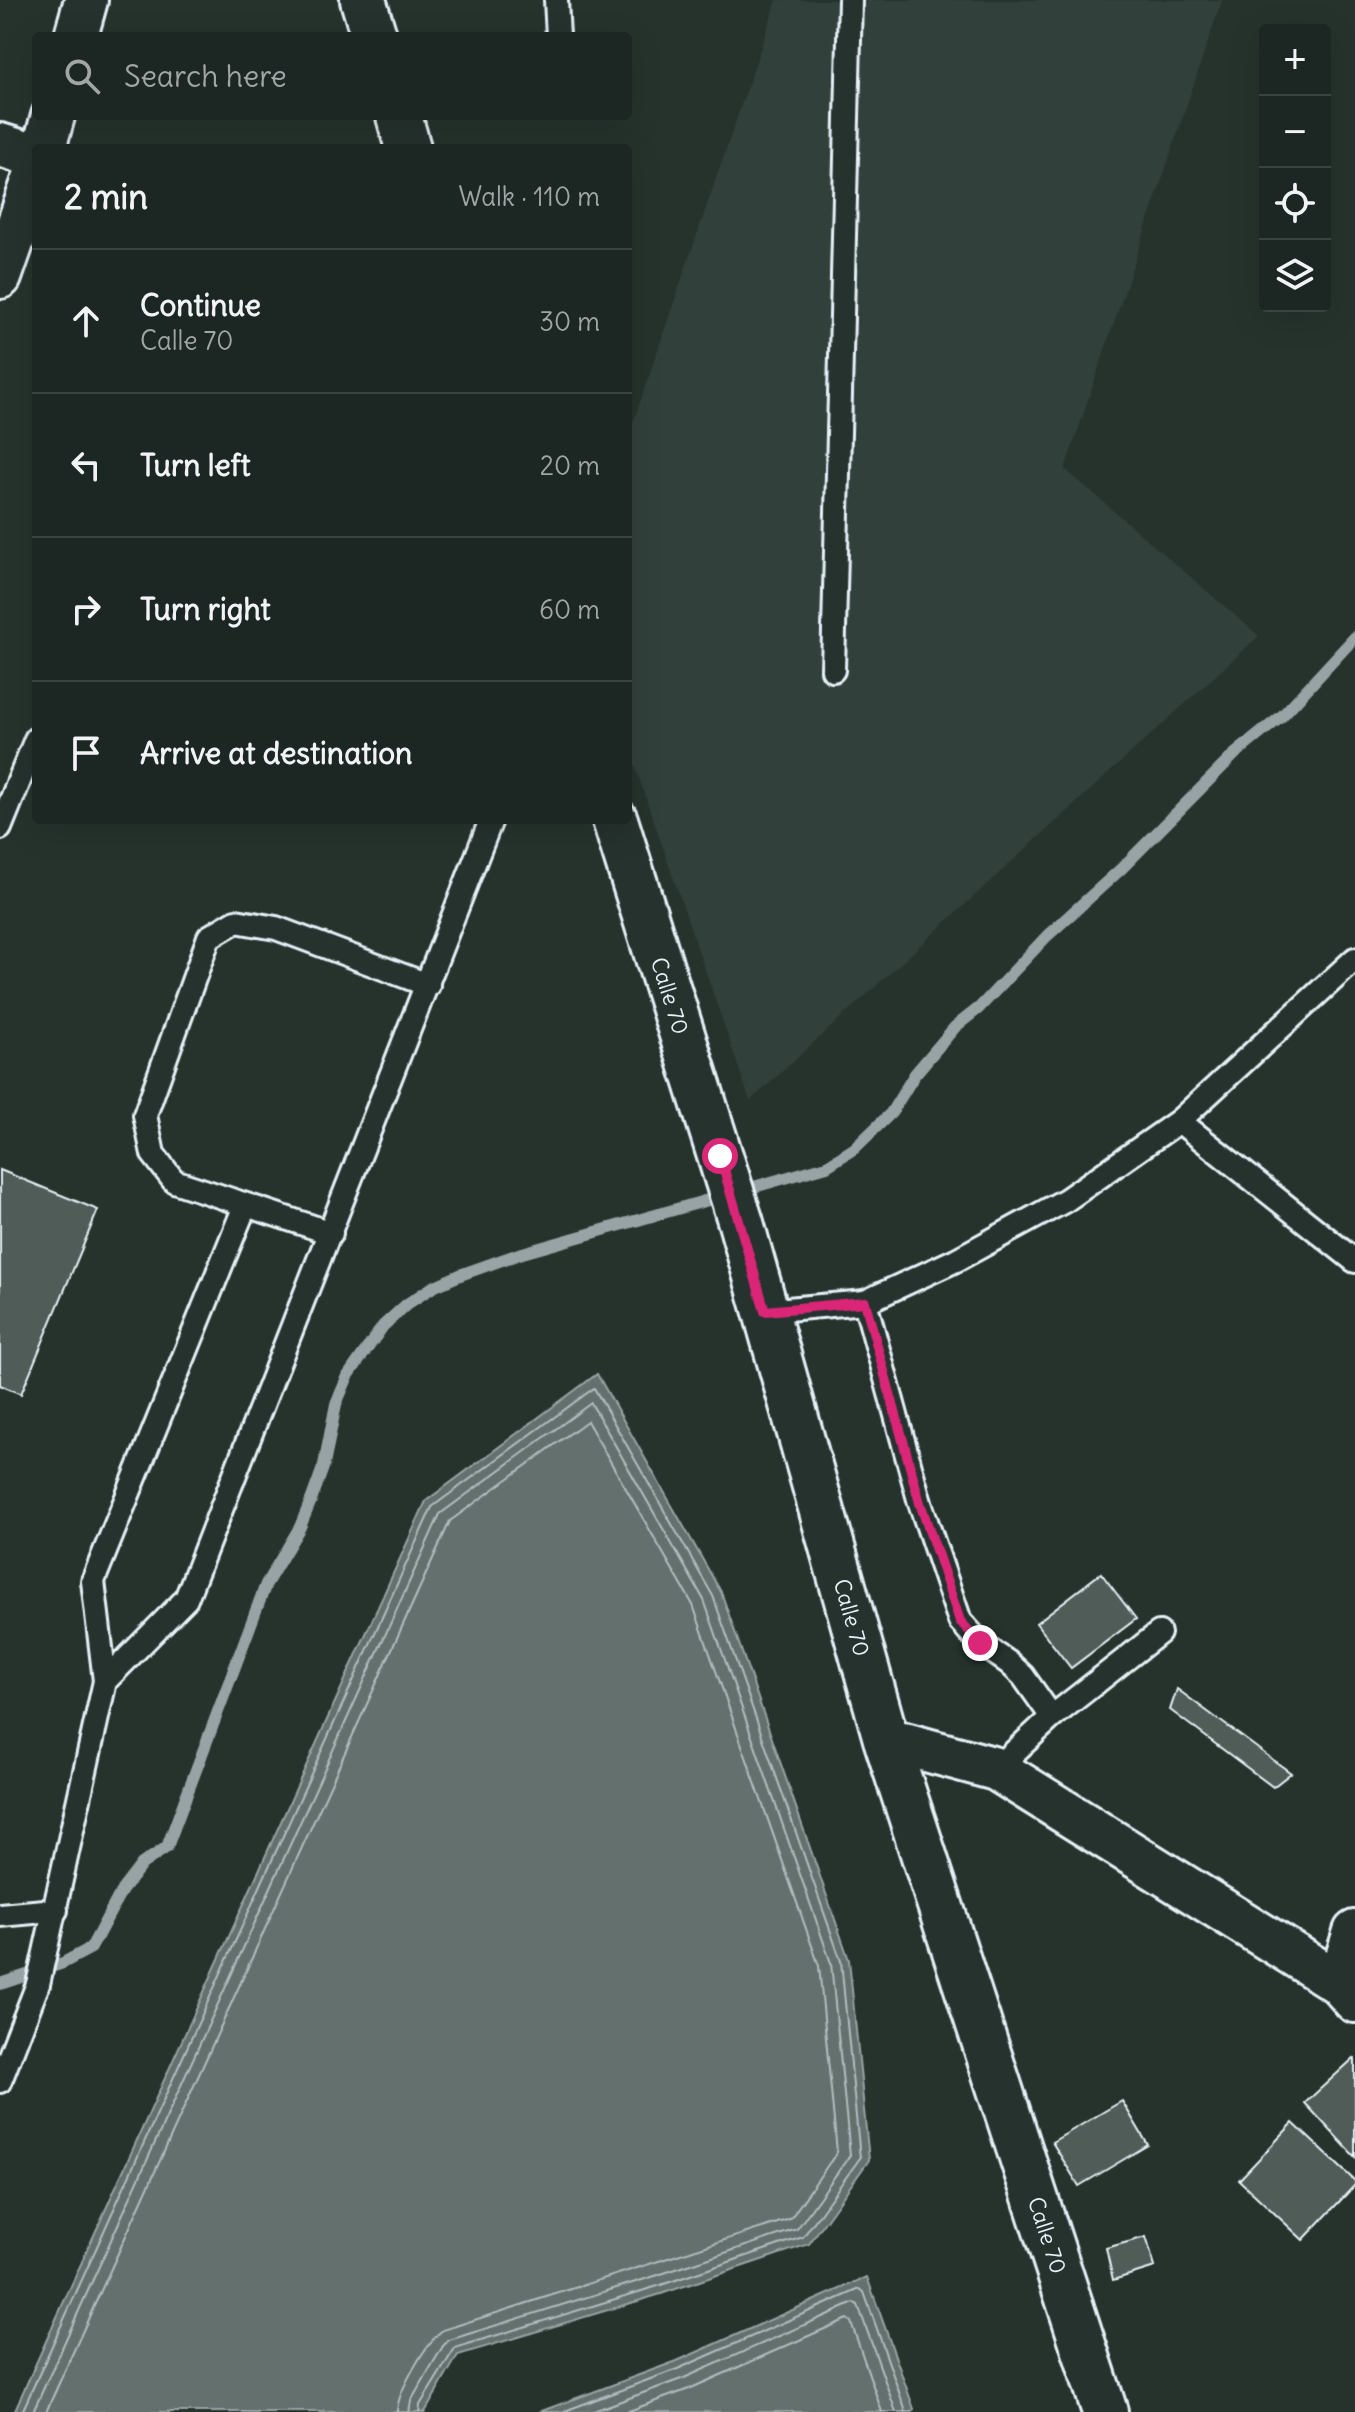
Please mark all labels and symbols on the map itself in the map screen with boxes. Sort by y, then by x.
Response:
street label: Calle 70 [645,954,695,1038]
route start [702,1138,738,1174]
street label: Calle 70 [828,1576,876,1659]
route end [962,1625,998,1661]
street label: Calle 70 [1022,2193,1073,2277]

